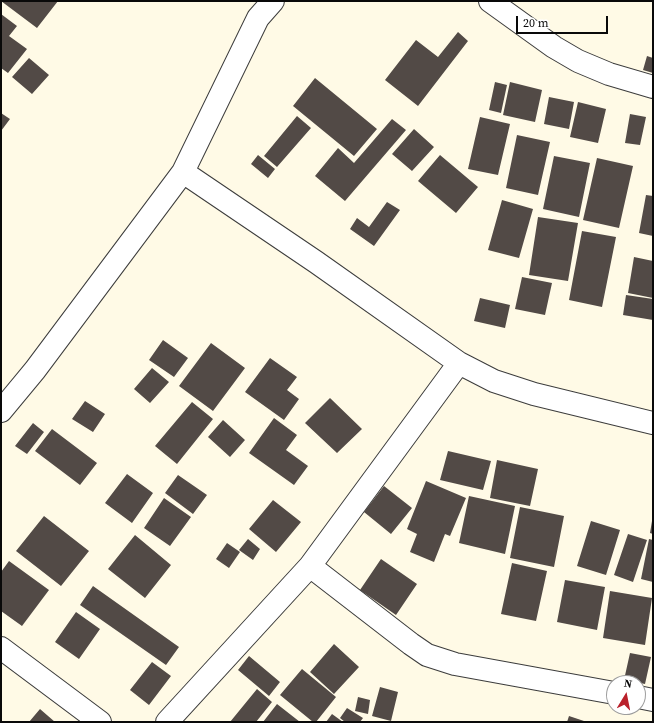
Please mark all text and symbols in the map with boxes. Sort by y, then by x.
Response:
scale bar [518,8,610,34]
text: 20 m [523,15,549,31]
north arrow [606,675,646,715]
text: N [623,676,633,692]

